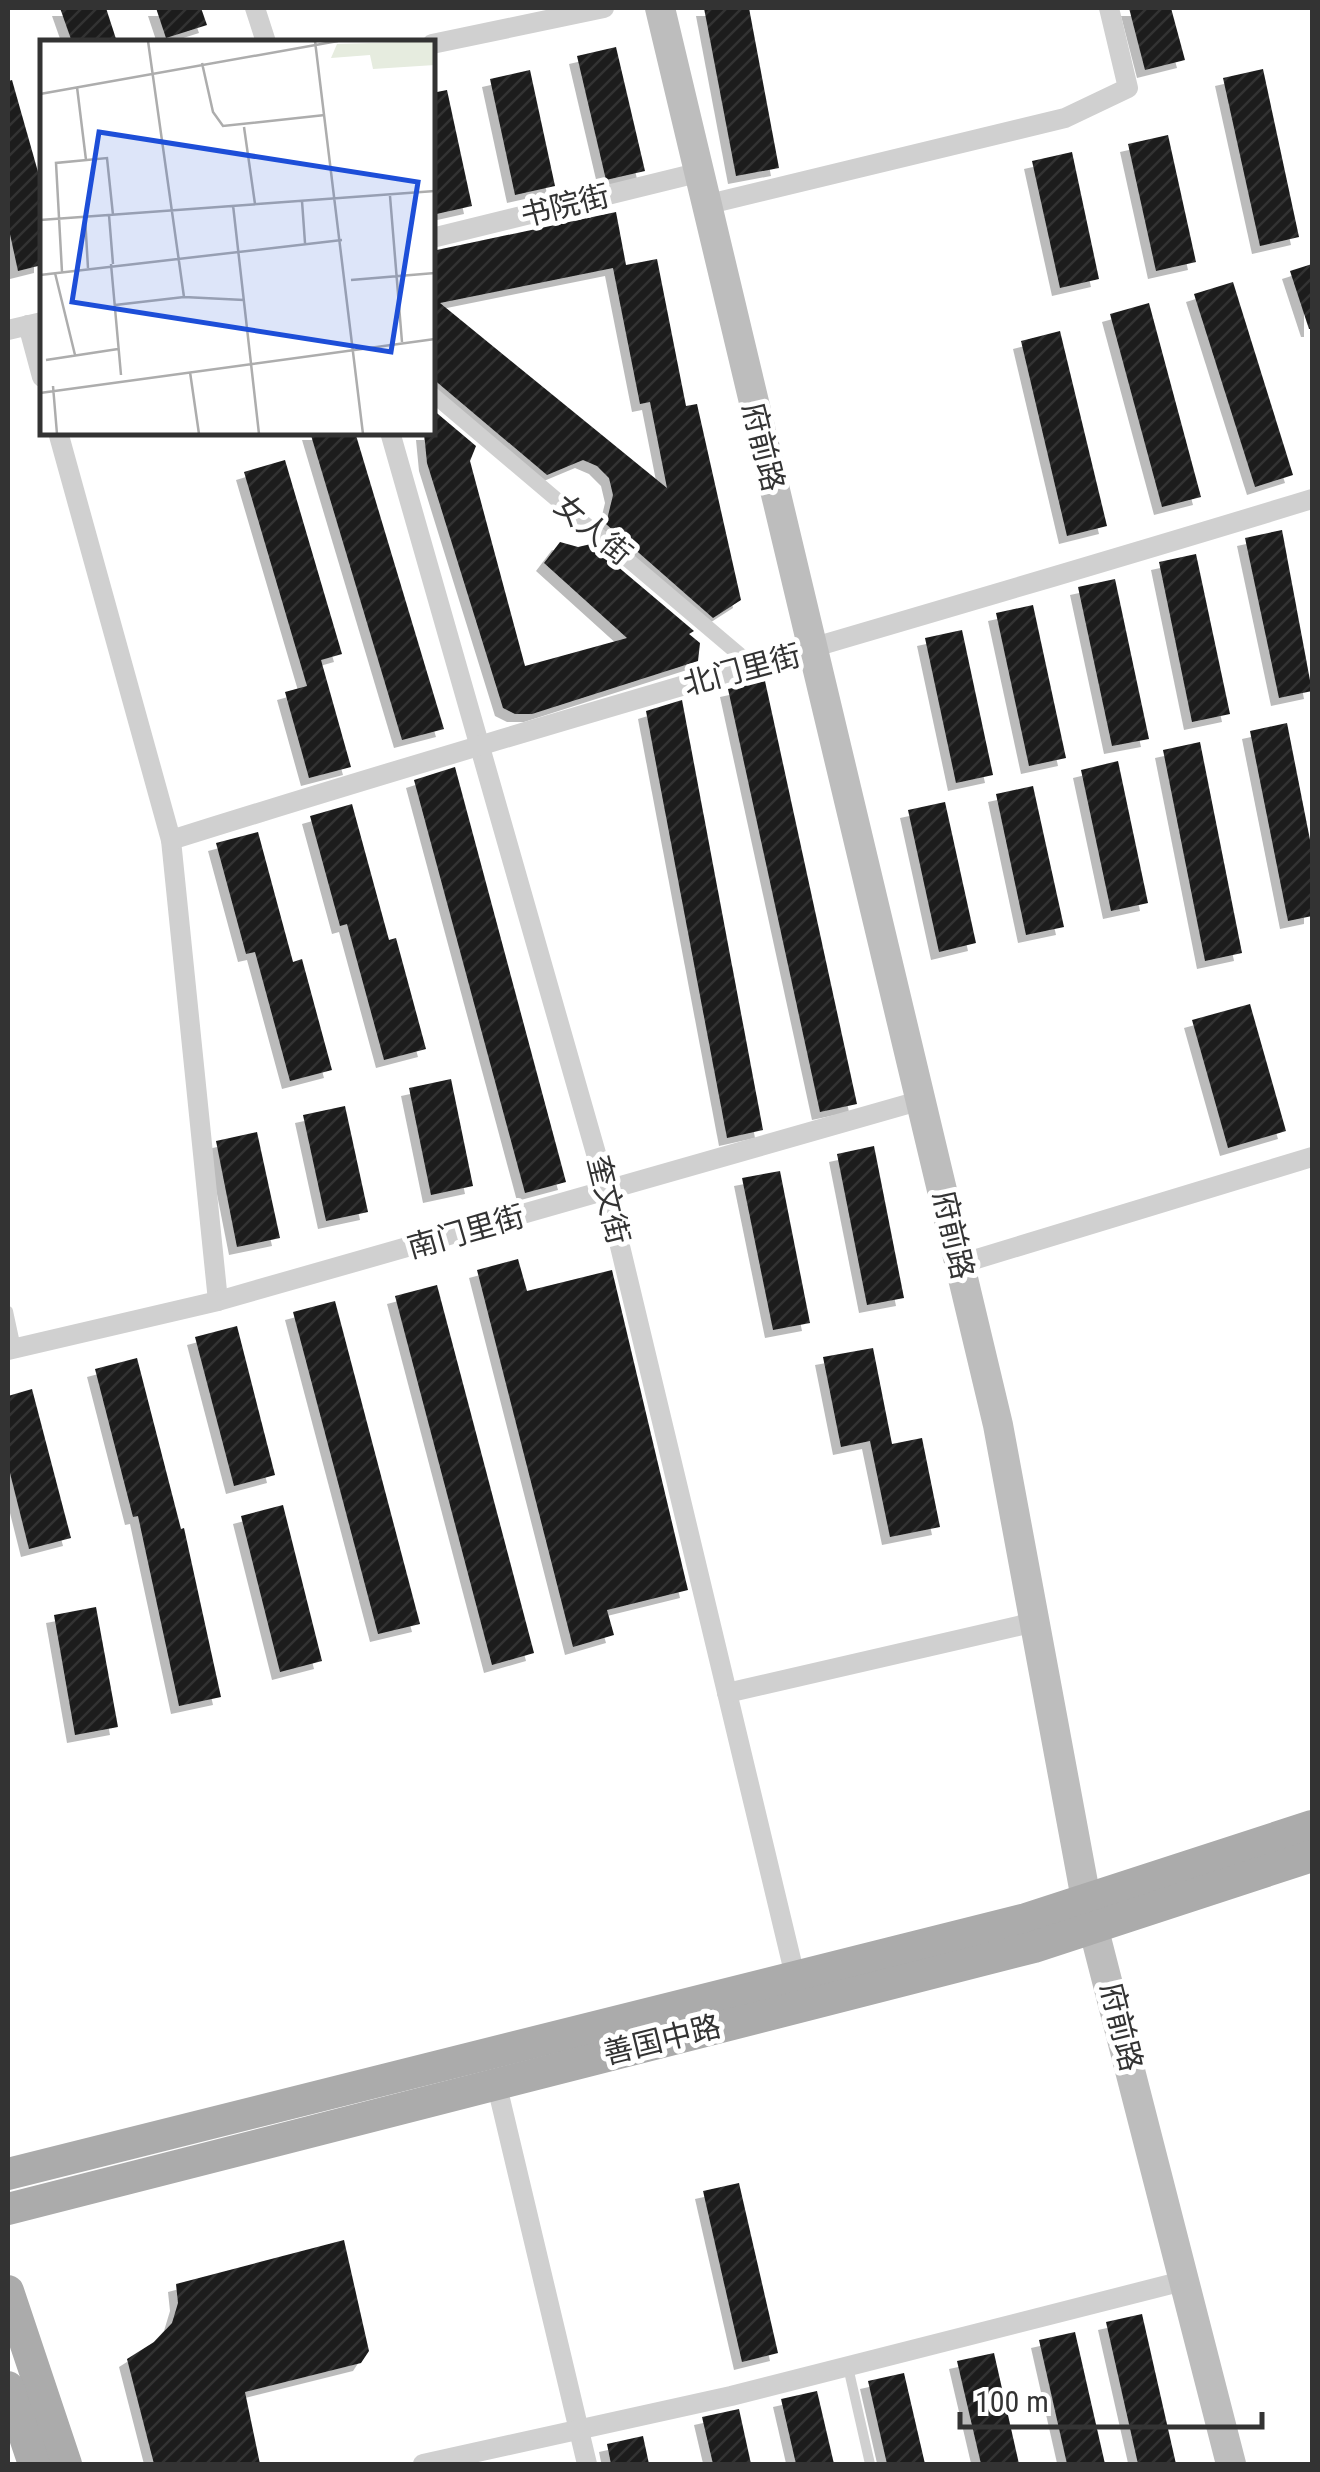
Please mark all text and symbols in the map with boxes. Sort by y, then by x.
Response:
inset map [40,40,435,435]
street label: 书院街 [517,178,613,233]
street label: 府前路 [736,399,791,495]
street label: 女人街 [548,487,639,572]
street label: 北门里街 [679,637,804,702]
street label: 奎文街 [581,1152,636,1248]
street label: 府前路 [926,1187,981,1283]
street label: 南门里街 [403,1198,528,1265]
street label: 府前路 [1094,1979,1149,2075]
street label: 善国中路 [599,2008,724,2071]
scale bar [960,2367,1262,2429]
text: 100 m [975,2384,1049,2419]

